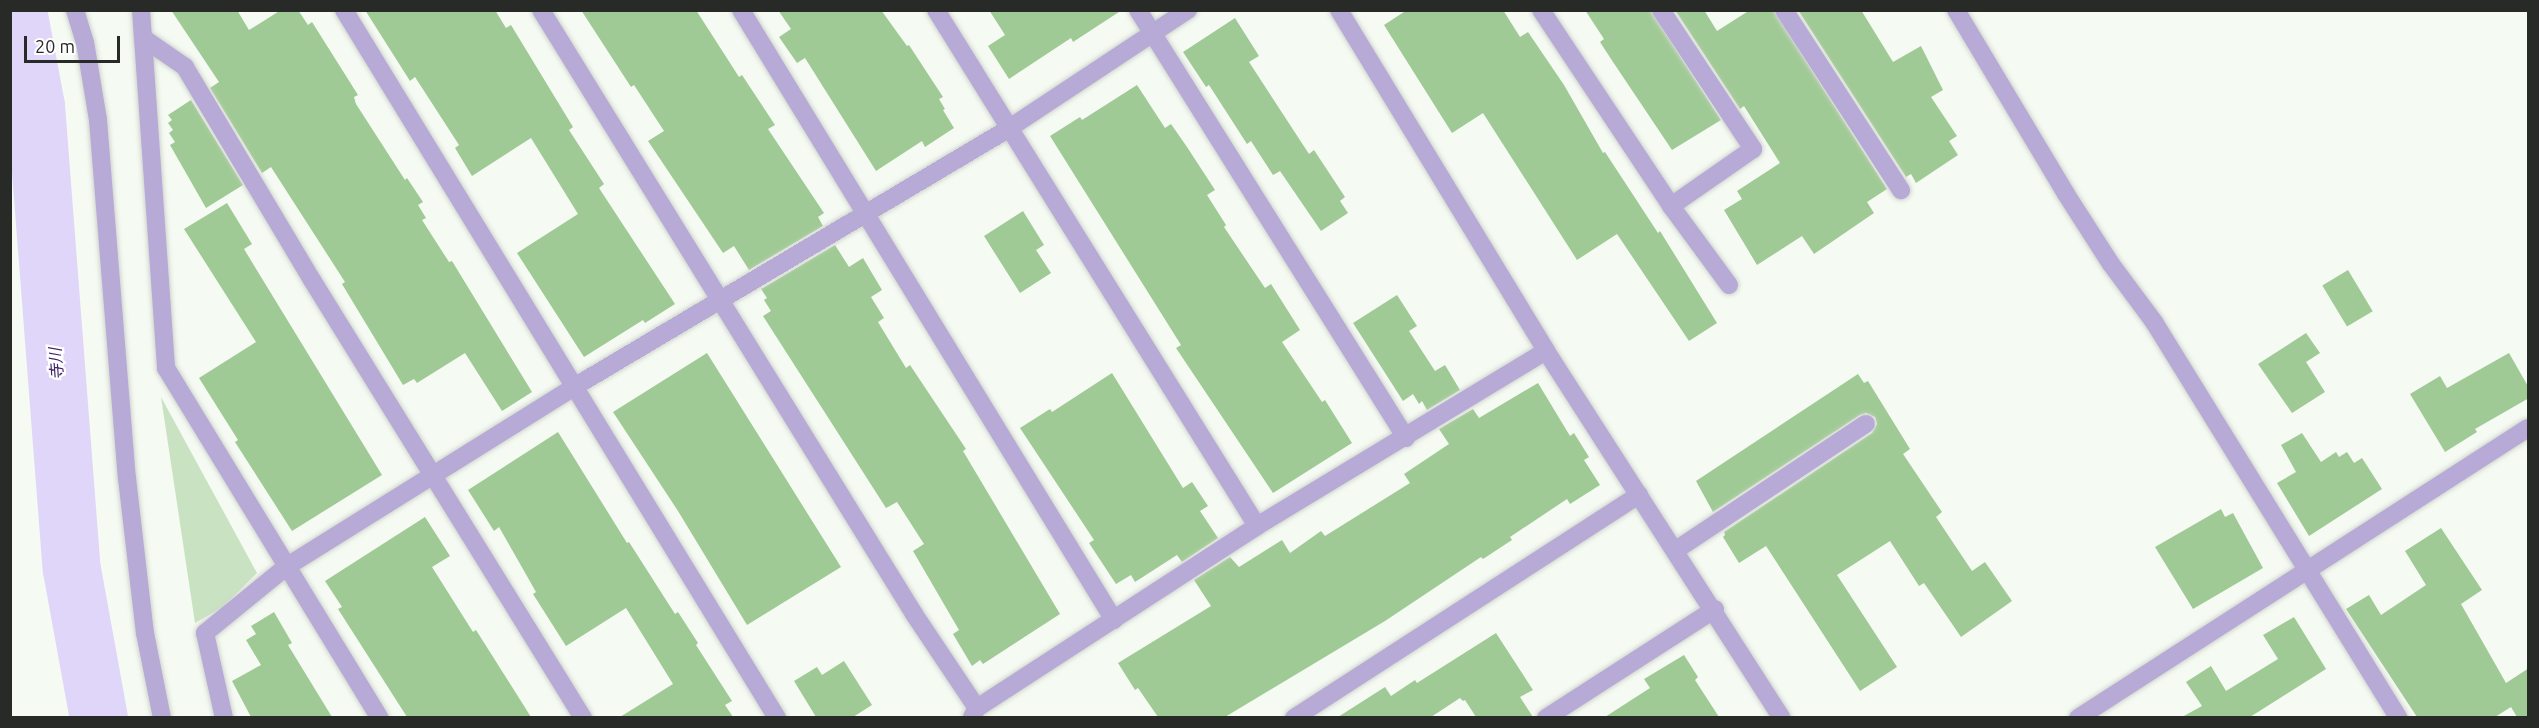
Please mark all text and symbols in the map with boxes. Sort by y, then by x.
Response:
scale bar [27,24,123,62]
text: 20 m [35,36,75,56]
water label: 寺川 [45,347,67,381]

